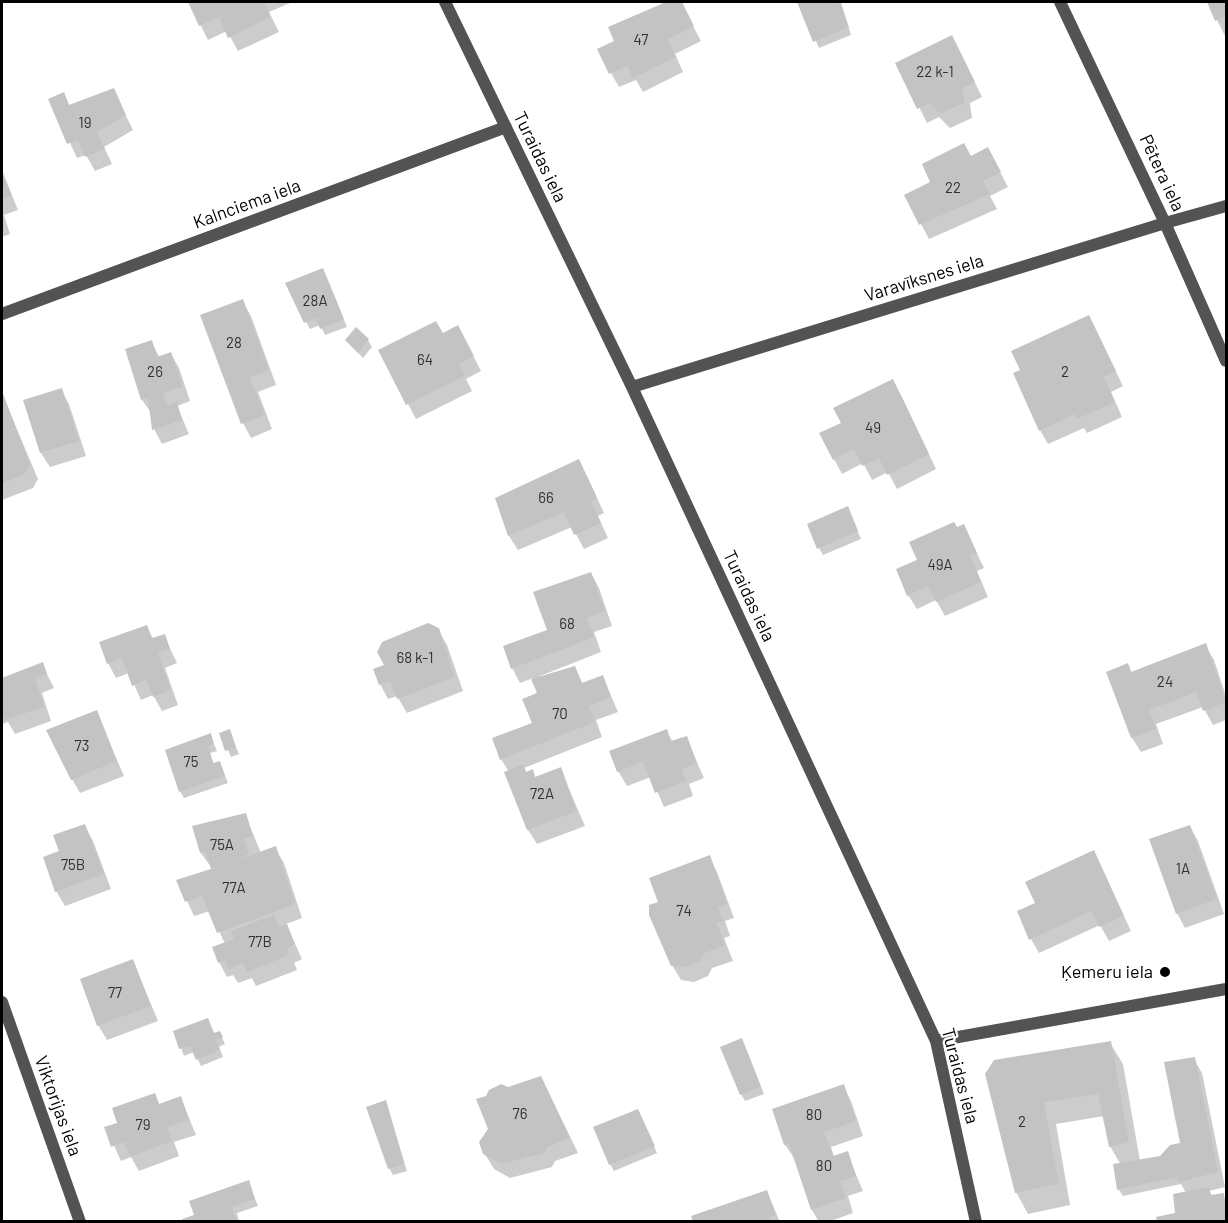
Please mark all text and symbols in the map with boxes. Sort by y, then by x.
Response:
house number: 47 [634,31,648,49]
house number: 22 k-1 [916,63,954,81]
street label: Turaidas iela [509,108,571,206]
house number: 19 [78,114,92,132]
street label: Pētera iela [1135,131,1189,215]
street label: Kalnciema iela [190,175,304,233]
house number: 22 [945,179,961,197]
street label: Varavīksnes iela [862,250,986,306]
house number: 28A [303,292,327,310]
house number: 28 [226,334,242,352]
house number: 64 [417,351,433,369]
house number: 26 [147,363,163,381]
house number: 2 [1061,363,1069,381]
house number: 49 [865,419,881,437]
house number: 66 [538,489,554,507]
street label: Turaidas iela [718,547,780,645]
house number: 49A [927,556,953,574]
house number: 68 [559,615,575,633]
house number: 68 k-1 [397,649,433,667]
house number: 24 [1157,673,1173,691]
house number: 70 [552,705,568,723]
house number: 73 [75,737,89,755]
house number: 75 [184,753,198,771]
house number: 72A [530,785,554,803]
house number: 75A [210,836,234,854]
house number: 75B [61,856,85,874]
house number: 1A [1176,860,1190,878]
house number: 77A [222,879,246,897]
house number: 74 [676,902,692,920]
house number: 77B [248,933,272,951]
place label: Ķemeru iela [1061,961,1153,983]
marker: Ķemeru iela [1158,965,1172,979]
house number: 77 [108,984,122,1002]
street label: Turaidas iela [937,1026,983,1126]
street label: Viktorijas iela [30,1053,86,1159]
house number: 76 [513,1105,527,1123]
house number: 80 [806,1106,822,1124]
house number: 2 [1018,1113,1026,1131]
house number: 79 [136,1116,150,1134]
house number: 80 [816,1157,832,1175]

